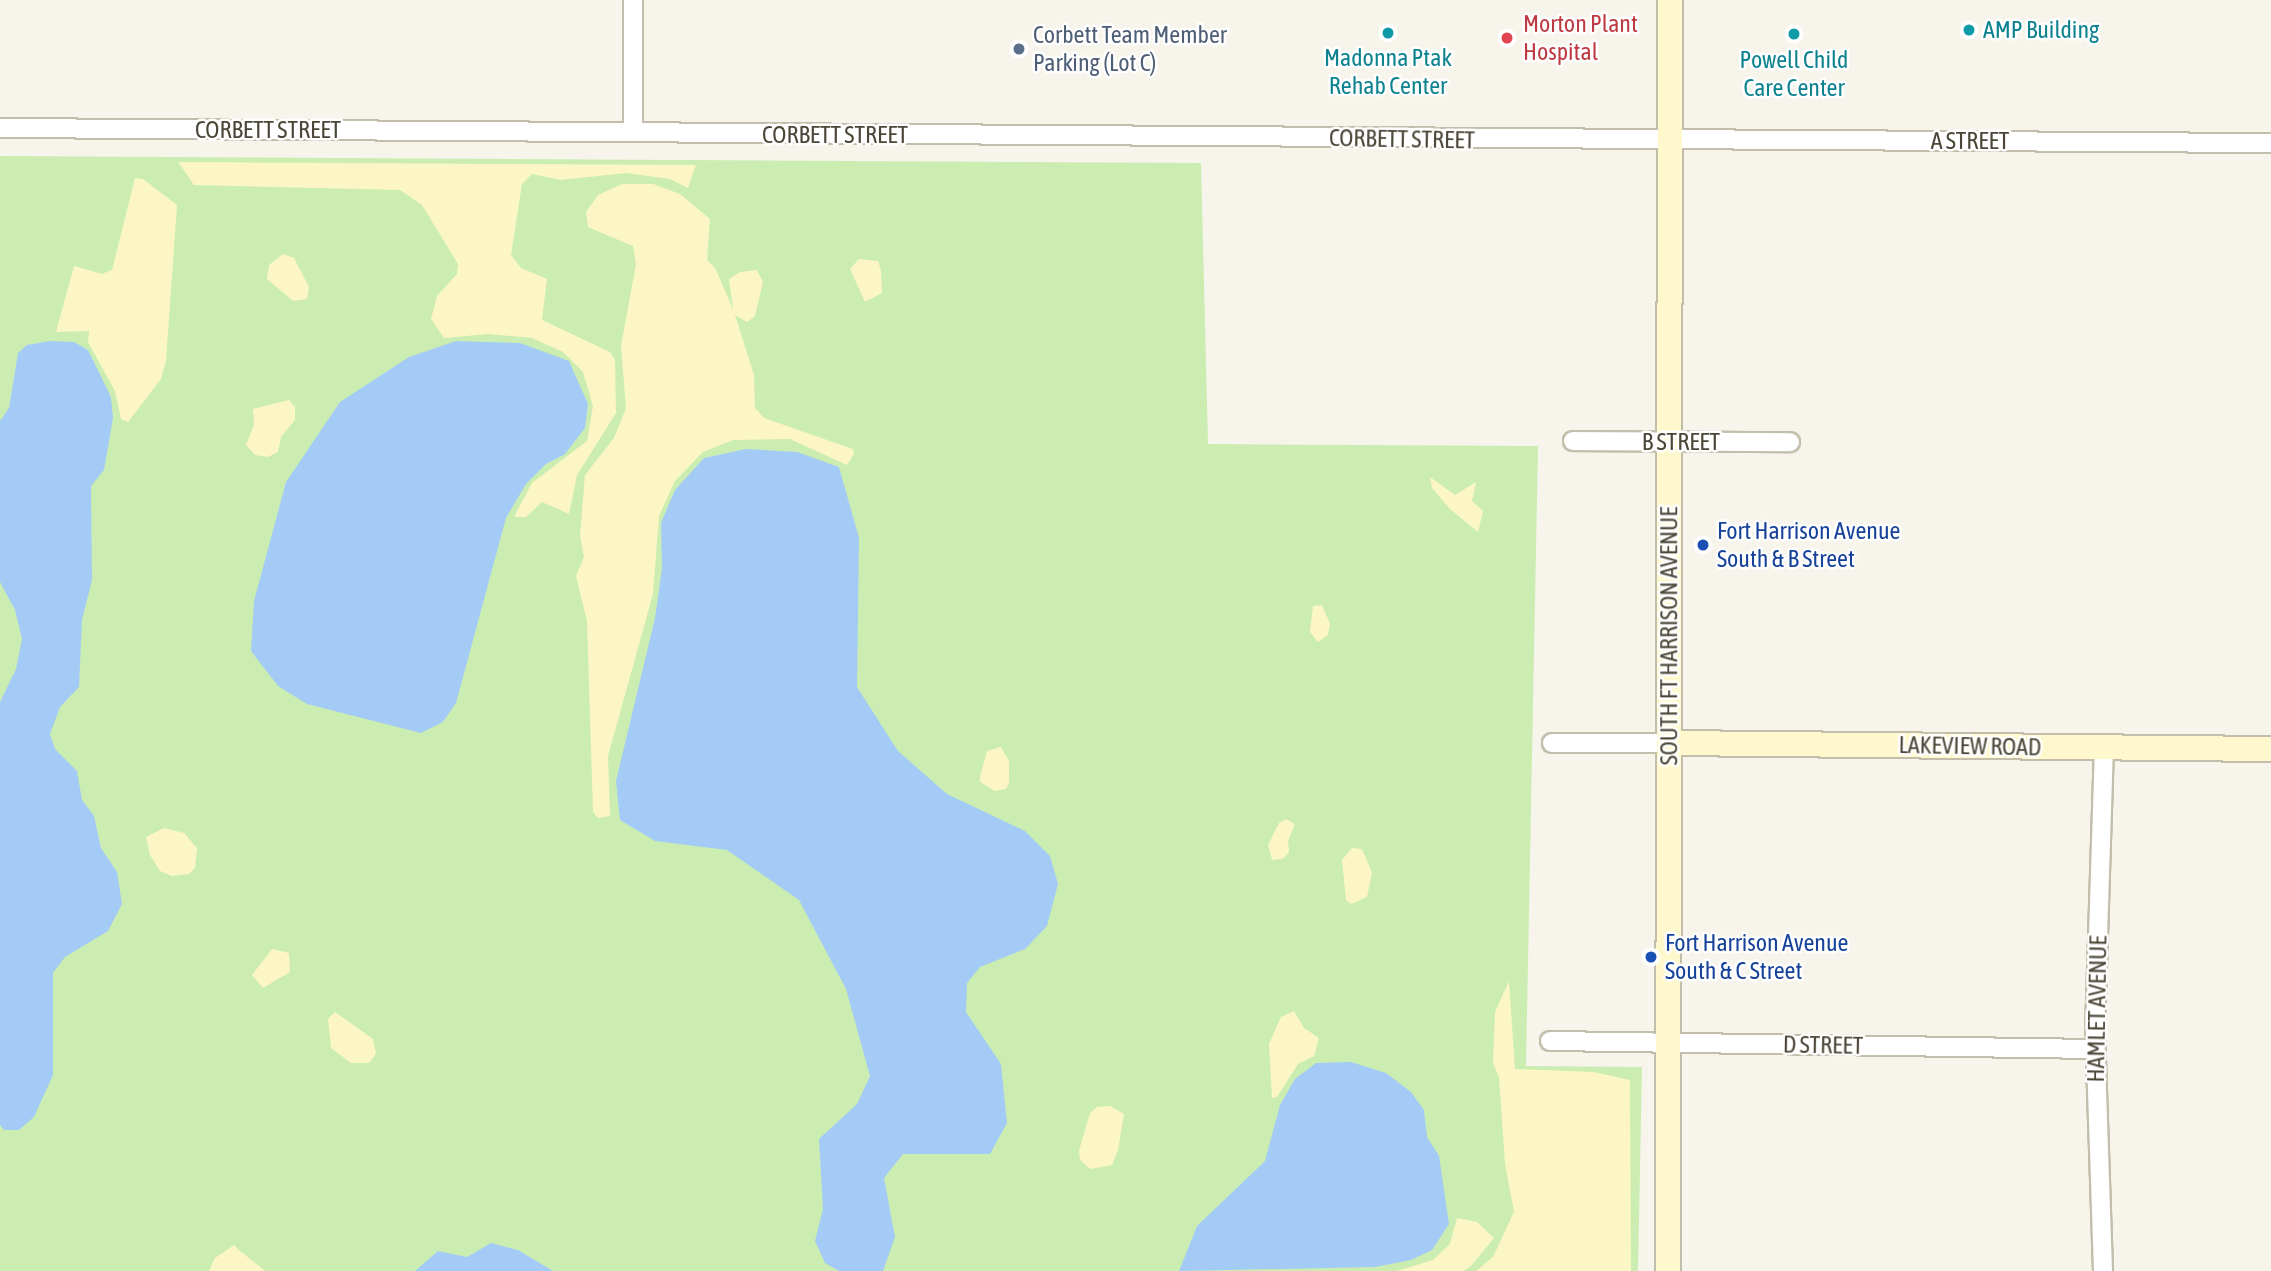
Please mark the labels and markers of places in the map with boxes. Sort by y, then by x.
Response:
place label: Morton Plant Hospital [1523,10,1638,66]
place label: AMP Building [1983,16,2099,44]
place label: Corbett Team Member Parking (Lot C) [1033,21,1227,77]
marker: AMP Building [1961,22,1977,38]
marker: Madonna Ptak Rehab Center [1380,25,1396,41]
marker: Powell Child Care Center [1786,26,1802,42]
marker: Morton Plant Hospital [1497,28,1517,48]
marker: Corbett Team Member Parking (Lot C) [1011,41,1027,57]
place label: Madonna Ptak Rehab Center [1324,44,1452,100]
place label: Powell Child Care Center [1739,46,1849,102]
place label: Fort Harrison Avenue South & B Street [1717,517,1900,573]
marker: Fort Harrison Avenue South & B Street [1695,537,1711,553]
place label: Fort Harrison Avenue South & C Street [1665,929,1848,985]
marker: Fort Harrison Avenue South & C Street [1643,949,1659,965]

